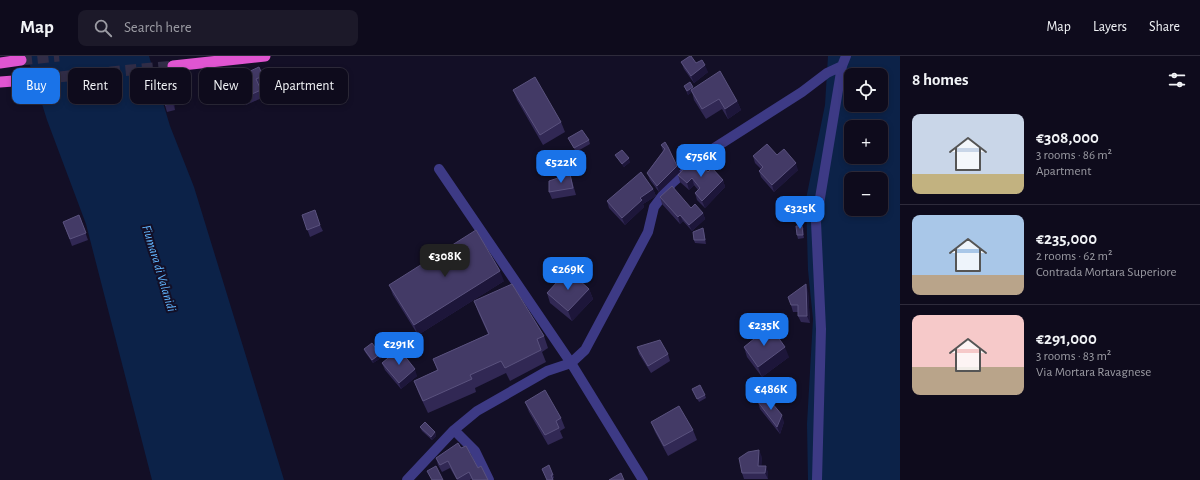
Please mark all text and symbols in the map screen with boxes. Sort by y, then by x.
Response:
search box [78,10,358,46]
icon: search [92,17,114,39]
text: Map [20,18,54,37]
text: Search here [124,20,192,35]
text: Map [1046,20,1071,34]
text: Layers [1093,20,1127,34]
text: Share [1149,20,1180,34]
chip: Buy [12,68,60,104]
chip: Rent [68,68,122,104]
chip: Filters [130,68,191,104]
chip: New [199,68,252,104]
chip: Apartment [260,68,348,104]
map controls [844,68,888,216]
button: locate [844,68,888,112]
icon: filters [1166,69,1188,91]
text: 8 homes [912,71,969,88]
button: + [844,120,888,164]
text: €308,000 [1036,129,1099,146]
icon: home [944,130,992,178]
pin: €756K [673,144,729,178]
text: 3 rooms · 86 m² [1036,149,1112,162]
pin: €522K [533,150,589,184]
text: €756K [685,150,717,163]
text: €522K [545,156,577,169]
text: Apartment [1036,165,1091,178]
button: − [844,172,888,216]
pin: €325K [772,196,828,230]
text: €325K [784,202,816,215]
water label: Fiumara di Valanidi [139,223,178,314]
text: €235,000 [1036,230,1097,247]
icon: home [944,231,992,279]
pin: €308K [417,244,473,278]
text: €308K [429,250,461,263]
text: 2 rooms · 62 m² [1036,250,1112,263]
pin: €269K [540,257,596,291]
text: €269K [552,263,584,276]
text: Contrada Mortara Superiore [1036,266,1176,279]
pin: €235K [736,313,792,347]
text: €235K [748,319,780,332]
text: €291,000 [1036,330,1097,347]
icon: home [944,331,992,379]
pin: €291K [371,332,427,366]
text: €291K [384,338,414,351]
text: 3 rooms · 83 m² [1036,350,1111,363]
text: Via Mortara Ravagnese [1036,366,1151,379]
pin: €486K [743,377,799,411]
text: €486K [755,383,787,396]

